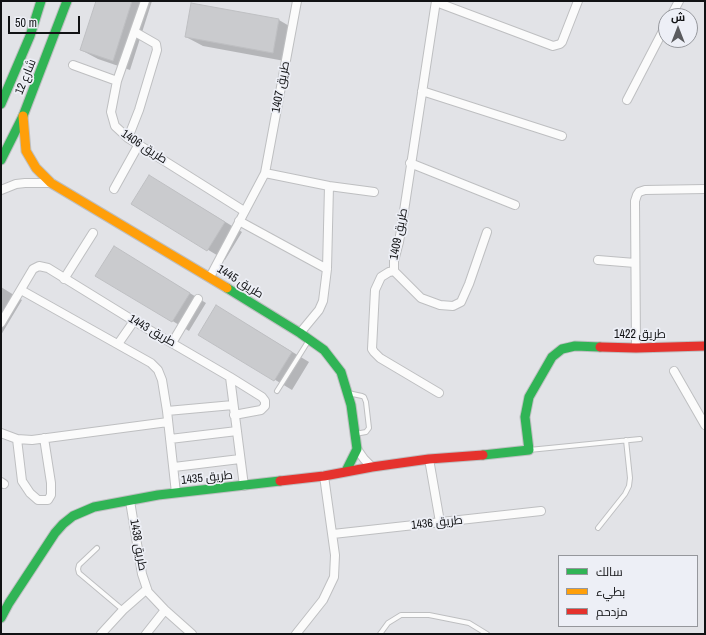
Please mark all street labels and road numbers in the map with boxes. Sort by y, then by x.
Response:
street label: شارع 12 [12,57,40,97]
street label: طريق 1407 [269,60,293,114]
street label: طريق 1406 [118,127,170,167]
street label: طريق 1409 [387,207,411,261]
street label: طريق 1445 [214,262,266,302]
street label: طريق 1443 [126,312,178,350]
street label: طريق 1422 [614,328,666,342]
street label: طريق 1435 [180,468,234,488]
street label: طريق 1436 [410,513,464,533]
street label: طريق 1438 [126,518,150,572]

